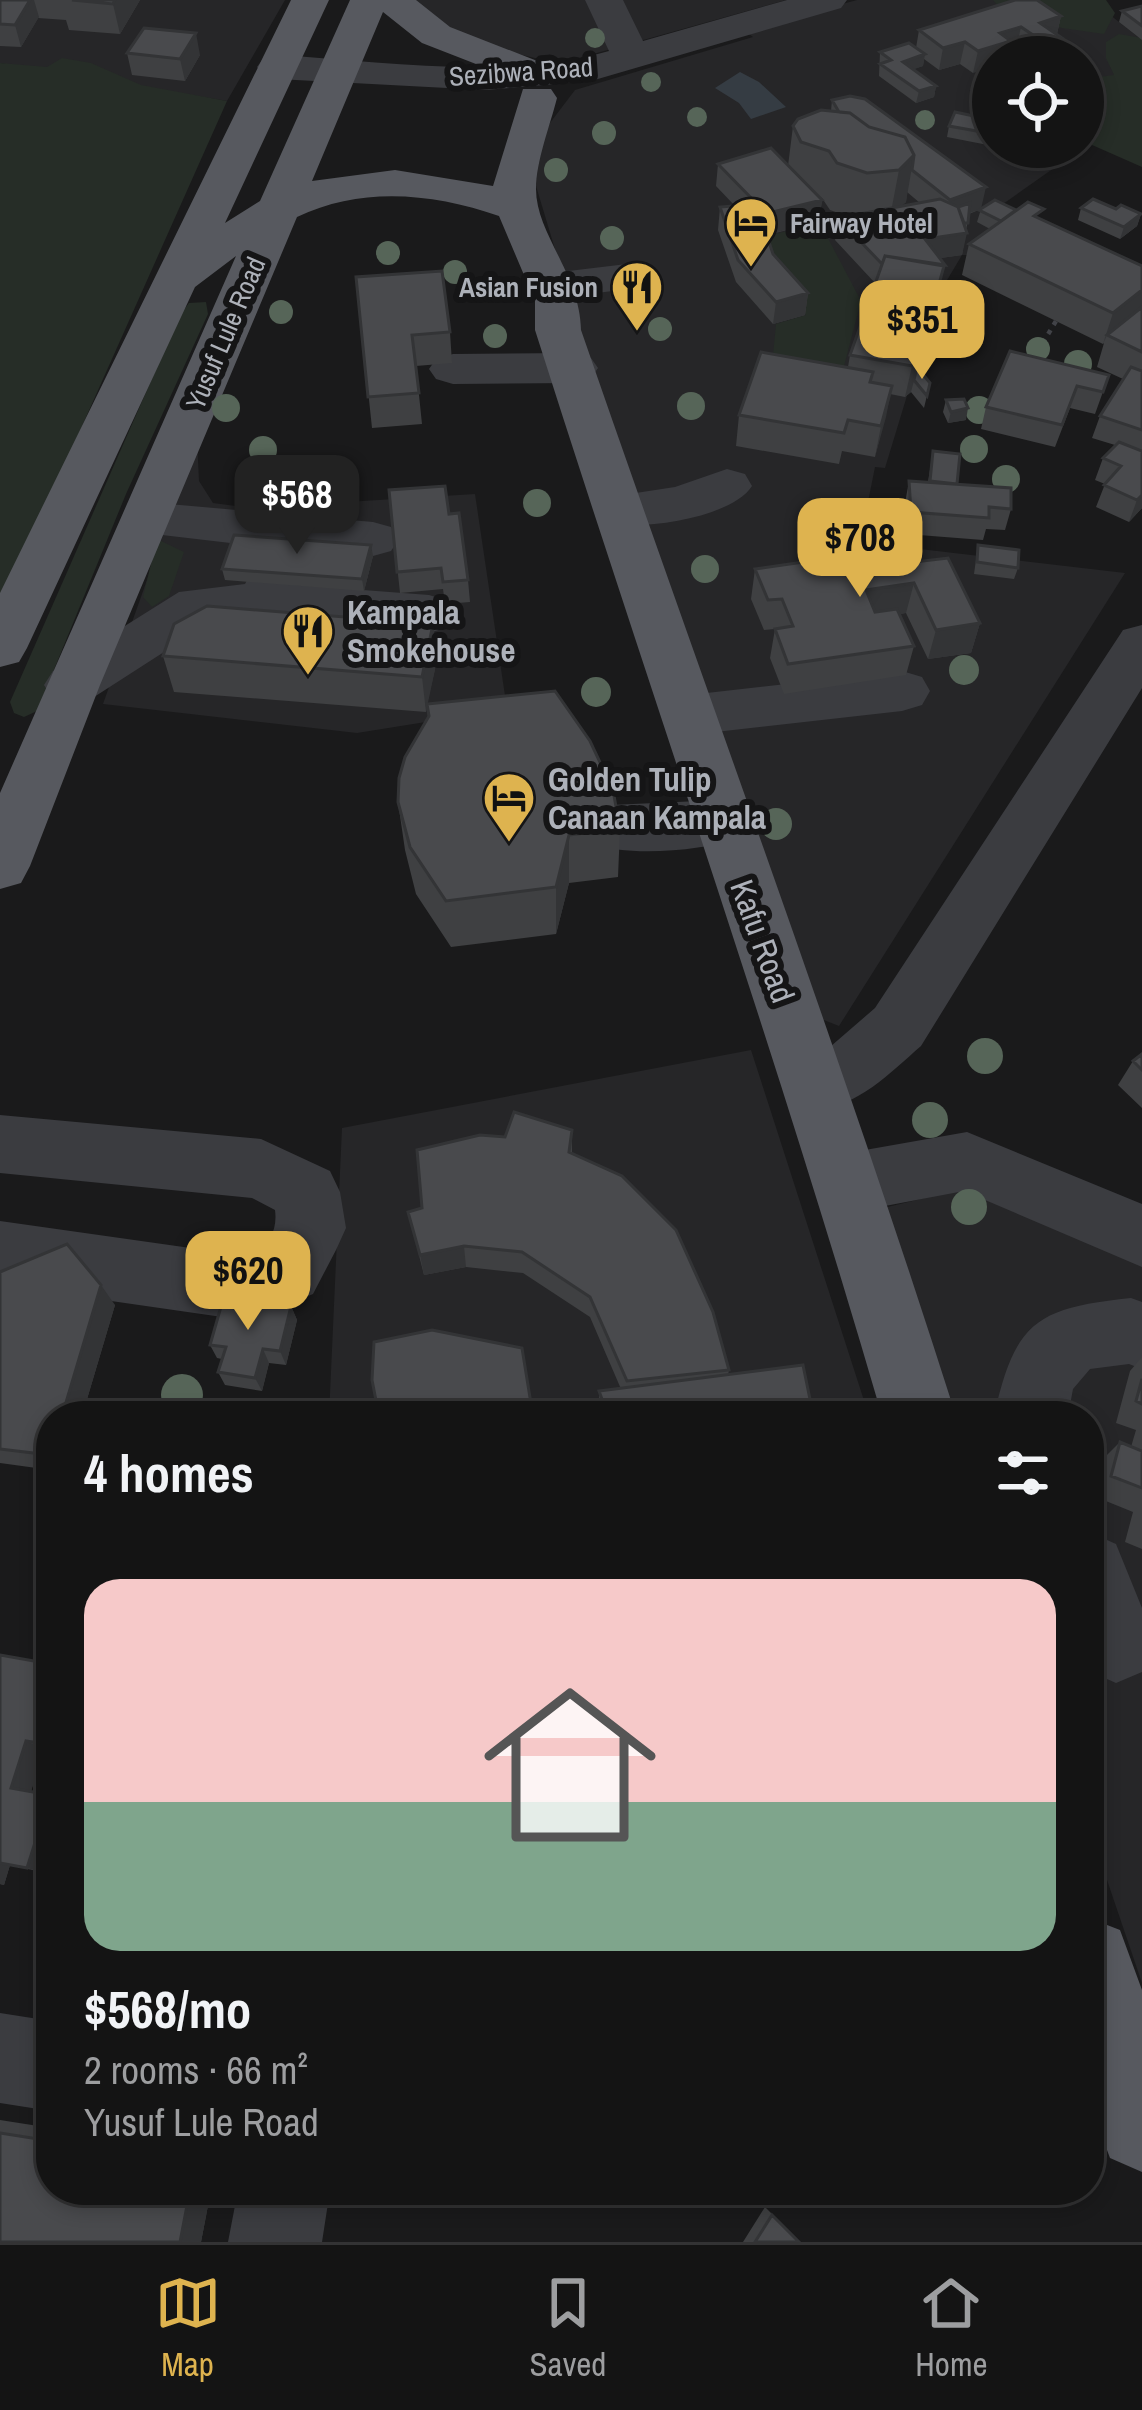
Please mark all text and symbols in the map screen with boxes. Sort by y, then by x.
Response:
map controls [972,36,1104,168]
button: locate [972,36,1104,168]
street label: Sezibwa Road [448,48,594,94]
hotel icon: Fairway Hotel [723,195,779,269]
place label: Fairway Hotel [790,205,933,241]
street label: Yusuf Lule Road [177,251,273,415]
restaurant icon: Asian Fusion [609,259,665,333]
place label: Asian Fusion [459,269,598,305]
pin: $351 [851,280,993,382]
text: $351 [886,293,958,345]
pin: $568 [226,455,368,557]
text: $568 [261,468,333,520]
pin: $708 [789,498,931,600]
text: $708 [824,511,896,563]
place label: Kampala Smokehouse [347,590,515,672]
restaurant icon: Kampala Smokehouse [280,603,336,677]
place label: Golden Tulip Canaan Kampala [548,757,766,839]
hotel icon: Golden Tulip Canaan Kampala [481,770,537,844]
street label: Kafu Road [720,873,806,1009]
pin: $620 [177,1231,319,1333]
text: $620 [212,1244,284,1296]
text: 4 homes [84,1439,254,1508]
icon: filters [990,1440,1056,1506]
icon: home [462,1657,678,1873]
text: $568/mo [84,1975,251,2044]
text: 2 rooms · 66 m² [84,2044,308,2096]
text: Yusuf Lule Road [84,2096,319,2148]
tab: Map [155,2270,221,2386]
tab: Saved [530,2270,606,2386]
tab: Home [915,2270,987,2386]

